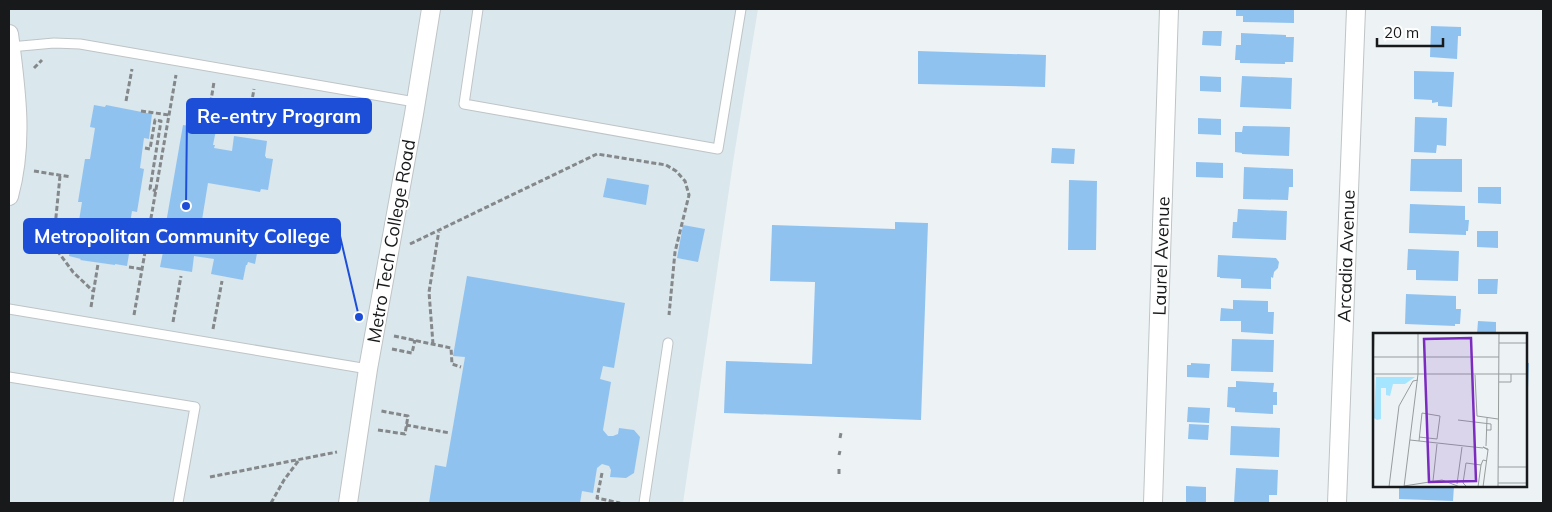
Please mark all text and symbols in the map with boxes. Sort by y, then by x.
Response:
scale bar [1377,15,1443,47]
text: 20 m [1384,23,1419,42]
callout: Re-entry Program [187,99,371,133]
text: Re-entry Program [197,104,361,128]
street label: Metro Tech College Road [362,137,420,345]
street label: Arcadia Avenue [1332,189,1360,323]
street label: Laurel Avenue [1147,196,1175,316]
callout: Metropolitan Community College [24,219,340,253]
text: Metropolitan Community College [34,224,330,248]
inset map [1373,333,1527,487]

